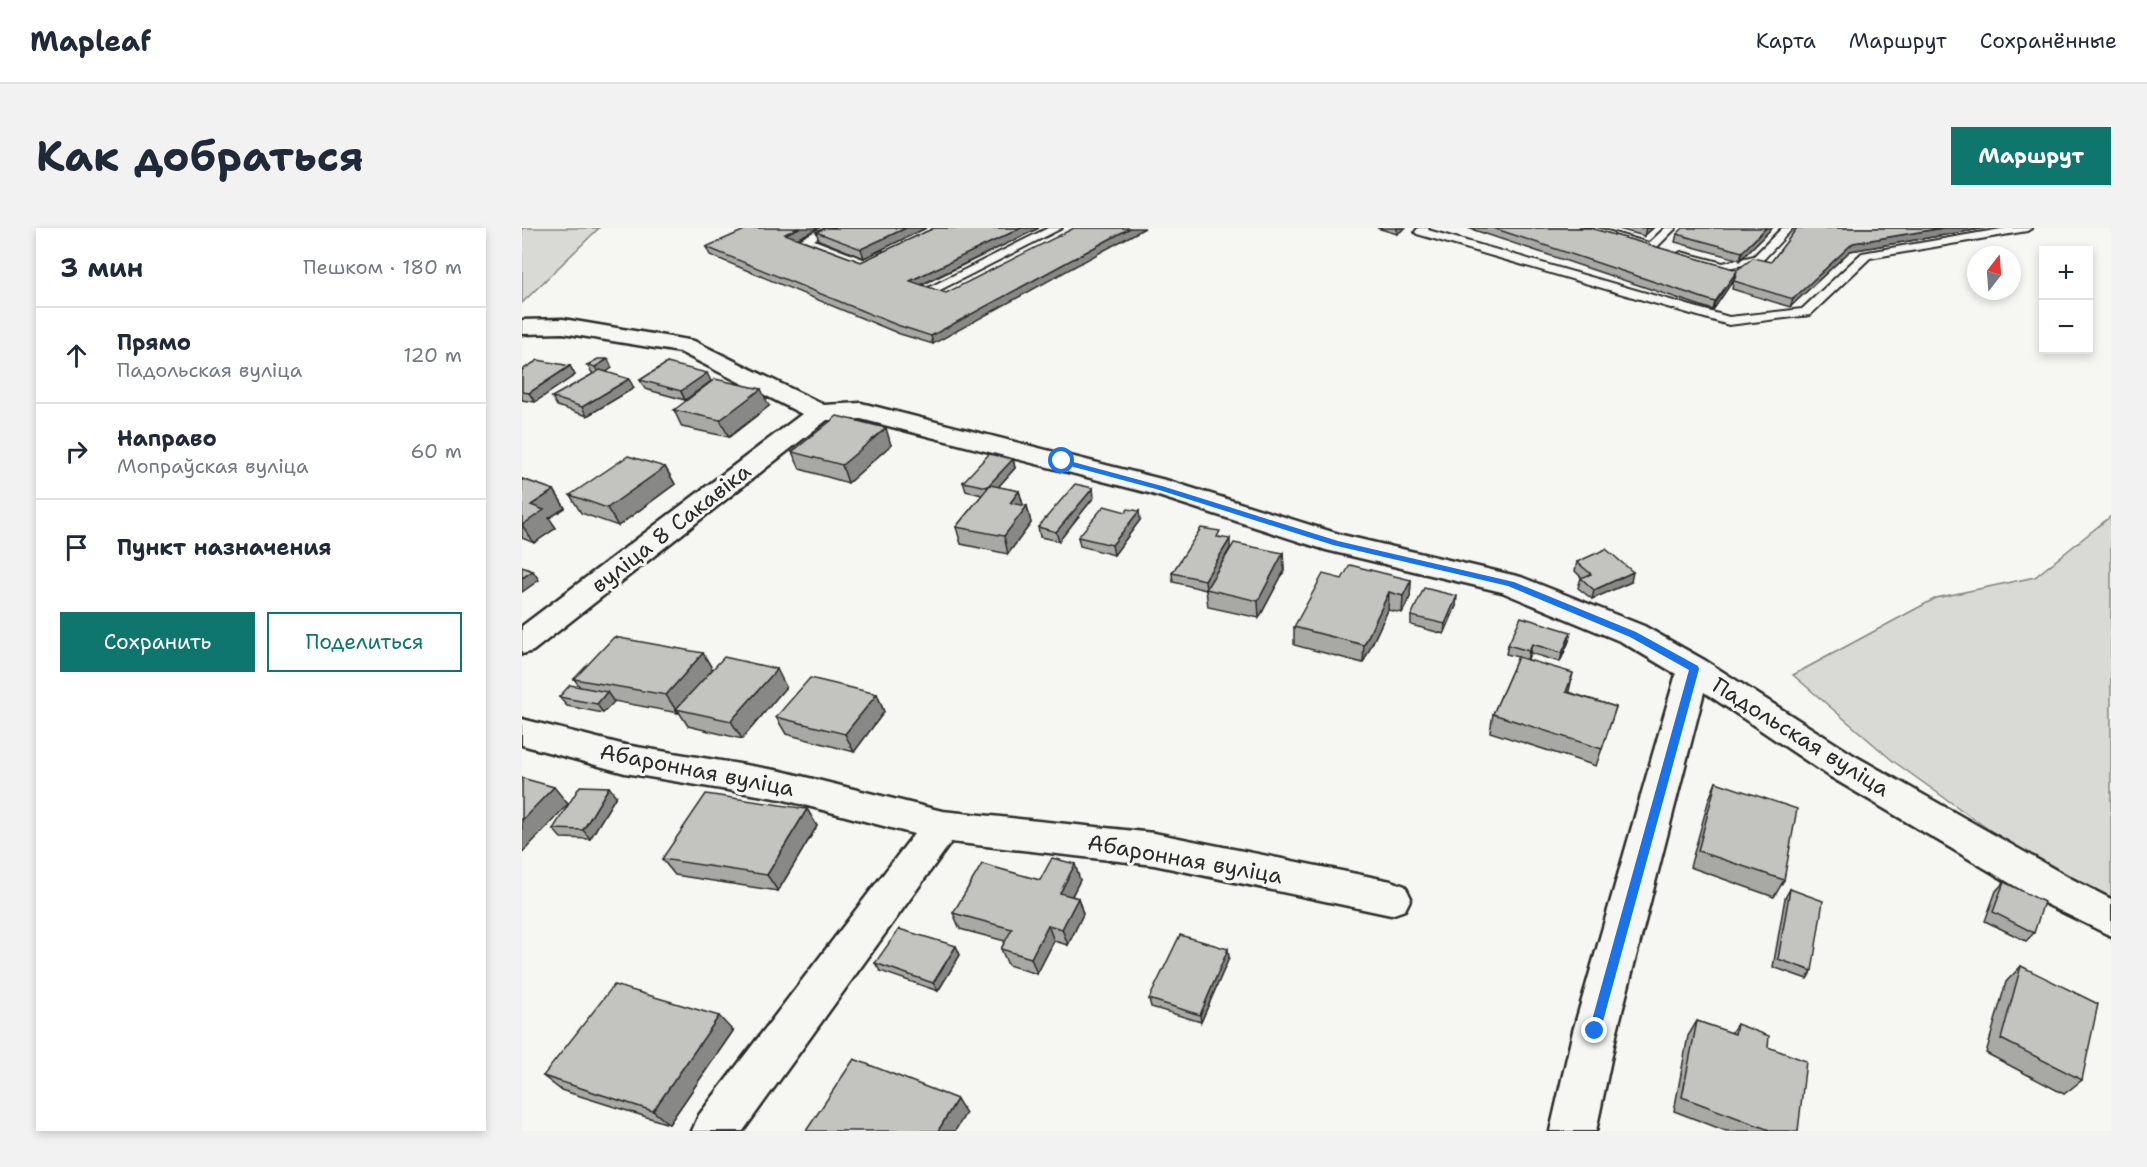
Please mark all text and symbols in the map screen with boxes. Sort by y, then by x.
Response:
text: Mapleaf [30,22,151,60]
text: Карта [1756,27,1816,55]
text: Маршрут [1849,27,1947,55]
text: Сохранённые [1980,27,2117,55]
button: Маршрут [1951,127,2111,185]
text: Как добраться [36,128,364,184]
north arrow [1967,246,2021,300]
map controls [2039,246,2093,354]
button: + [2039,246,2093,300]
text: 3 мин [60,250,143,285]
text: Пешком · 180 m [303,254,462,280]
button: − [2039,300,2093,354]
text: Прямо [117,328,191,357]
icon: ahead [60,339,93,372]
text: 120 m [403,342,462,368]
text: Падольская вуліца [117,357,302,383]
text: Направо [117,424,217,453]
icon: right [60,435,93,468]
text: 60 m [410,438,462,464]
route start [1048,447,1074,473]
text: Мопраўская вуліца [117,453,308,479]
street label: вуліца 8 Сакавіка [585,456,757,599]
icon: arrive [60,531,93,564]
text: Пункт назначения [117,533,331,562]
button: Сохранить [60,612,255,672]
button: Поделиться [267,612,462,672]
street label: Падольская вуліца [1707,671,1895,803]
street label: Абаронная вуліца [597,737,797,803]
street label: Абаронная вуліца [1085,828,1285,890]
route end [1581,1017,1607,1043]

